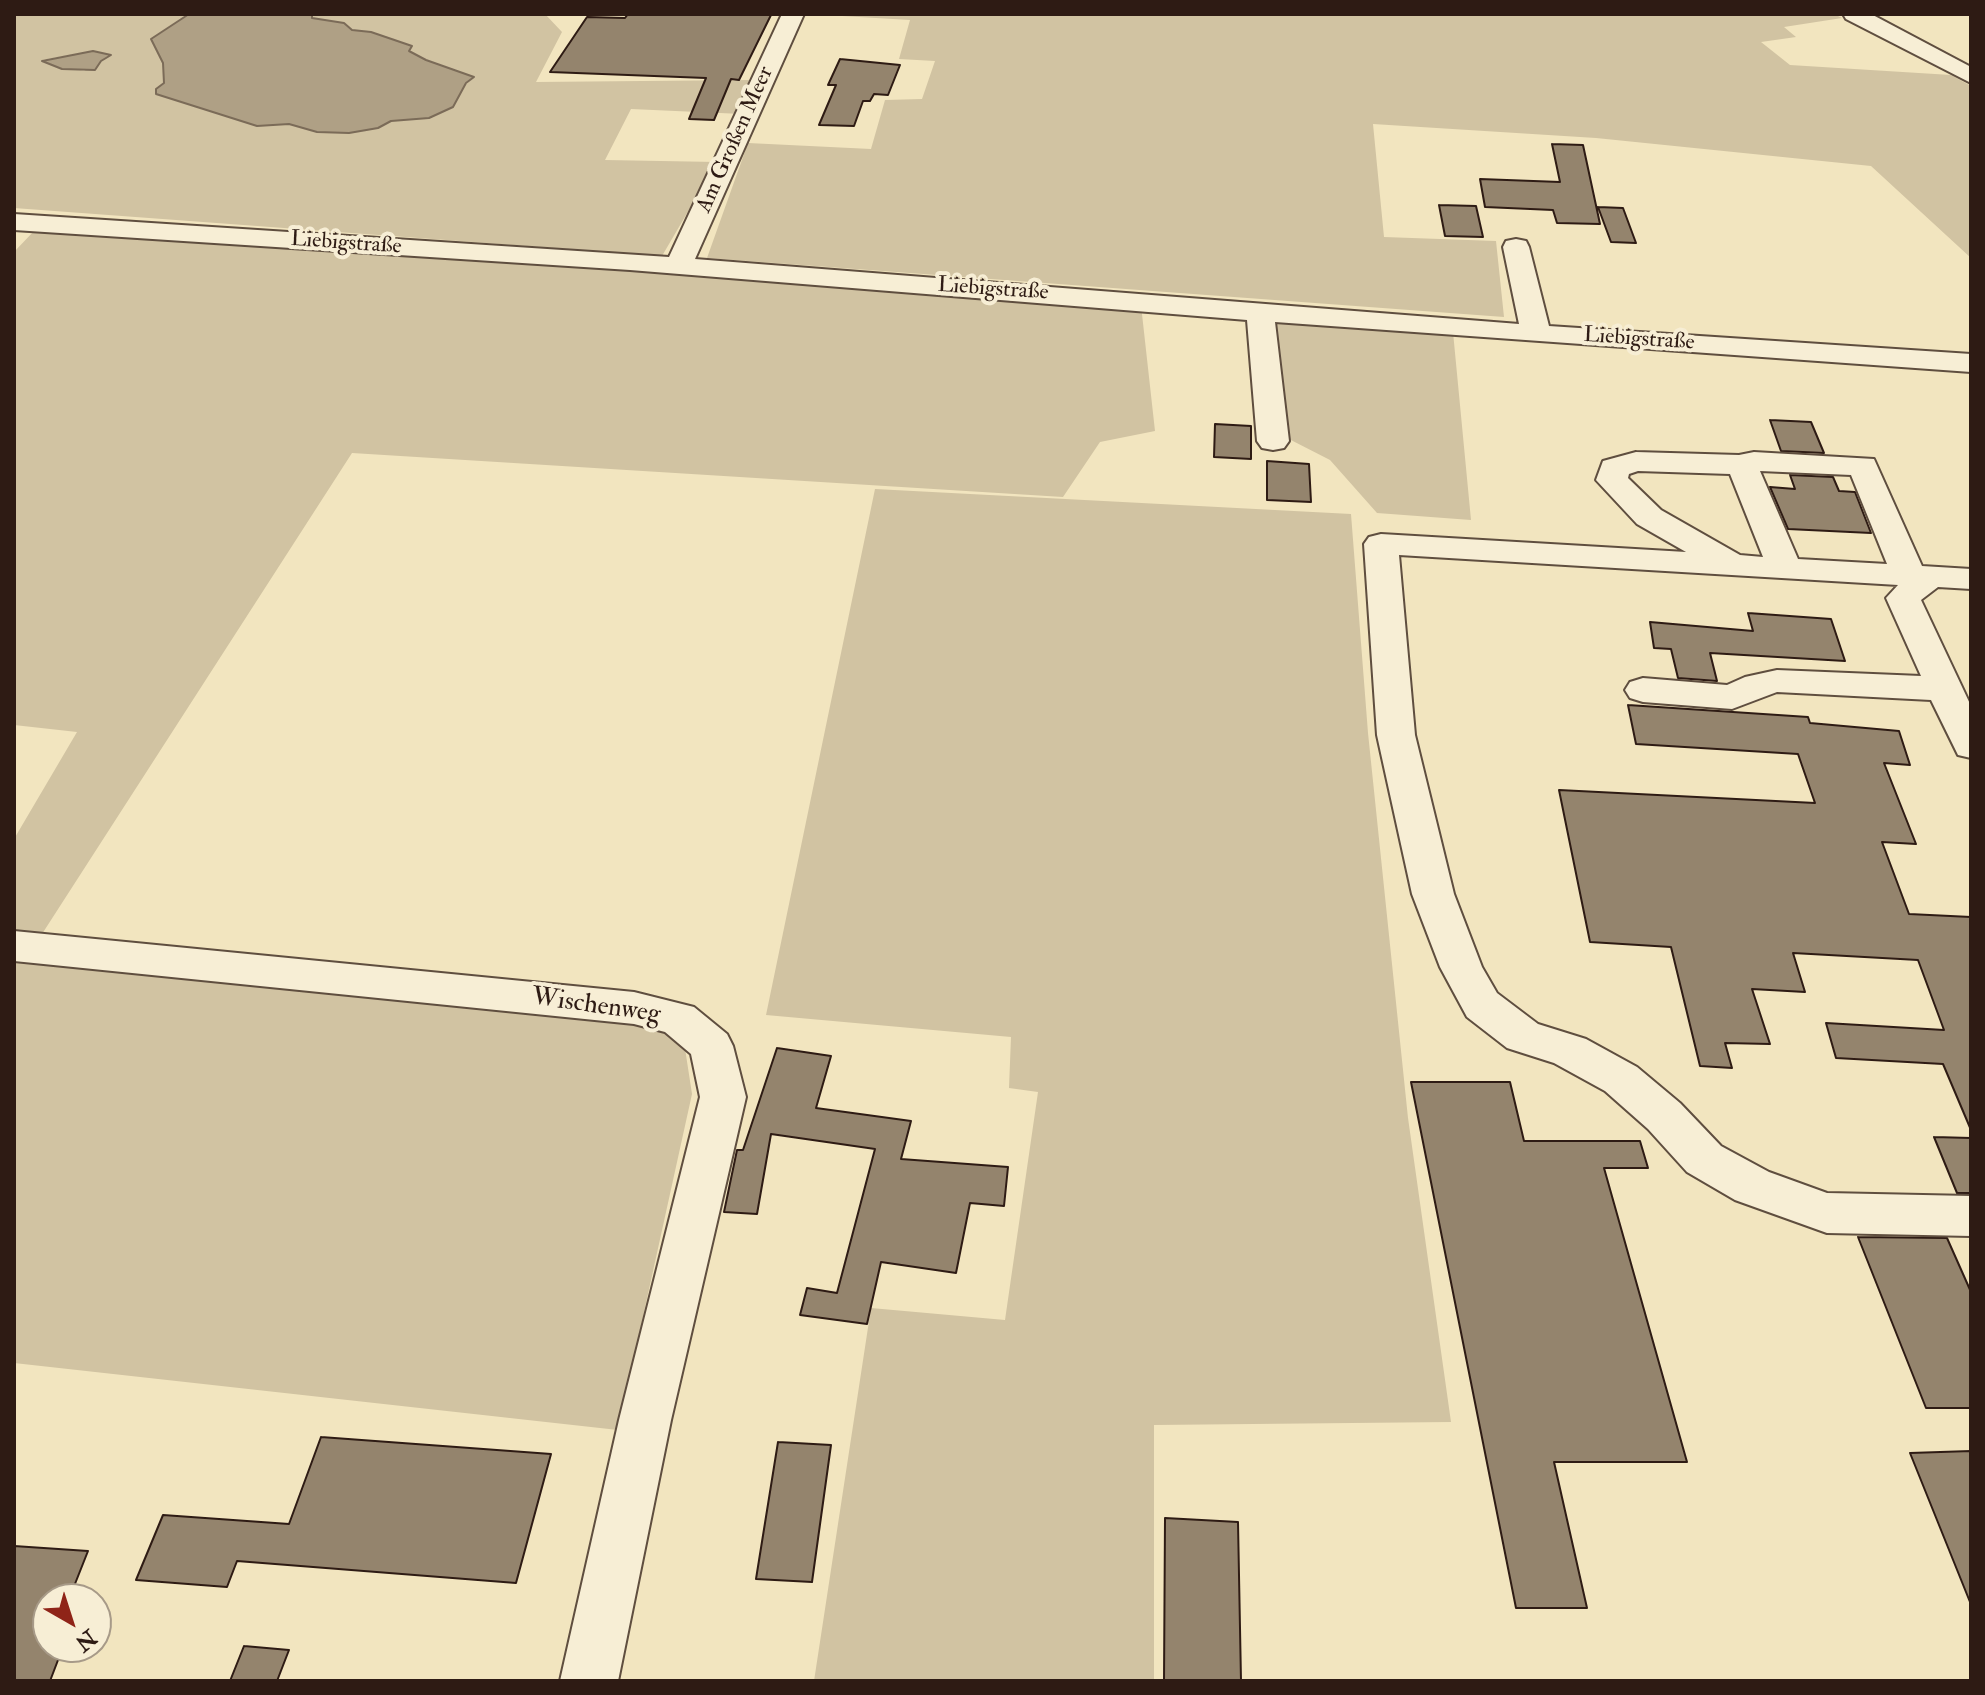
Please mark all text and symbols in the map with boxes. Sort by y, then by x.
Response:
street label: Am Großen Meer [692,63,780,217]
street label: Liebigstraße [290,227,402,261]
street label: Liebigstraße [937,273,1049,307]
street label: Liebigstraße [1583,323,1695,357]
street label: Wischenweg [530,983,662,1031]
north arrow [32,1583,112,1663]
text: N [69,1623,102,1657]

